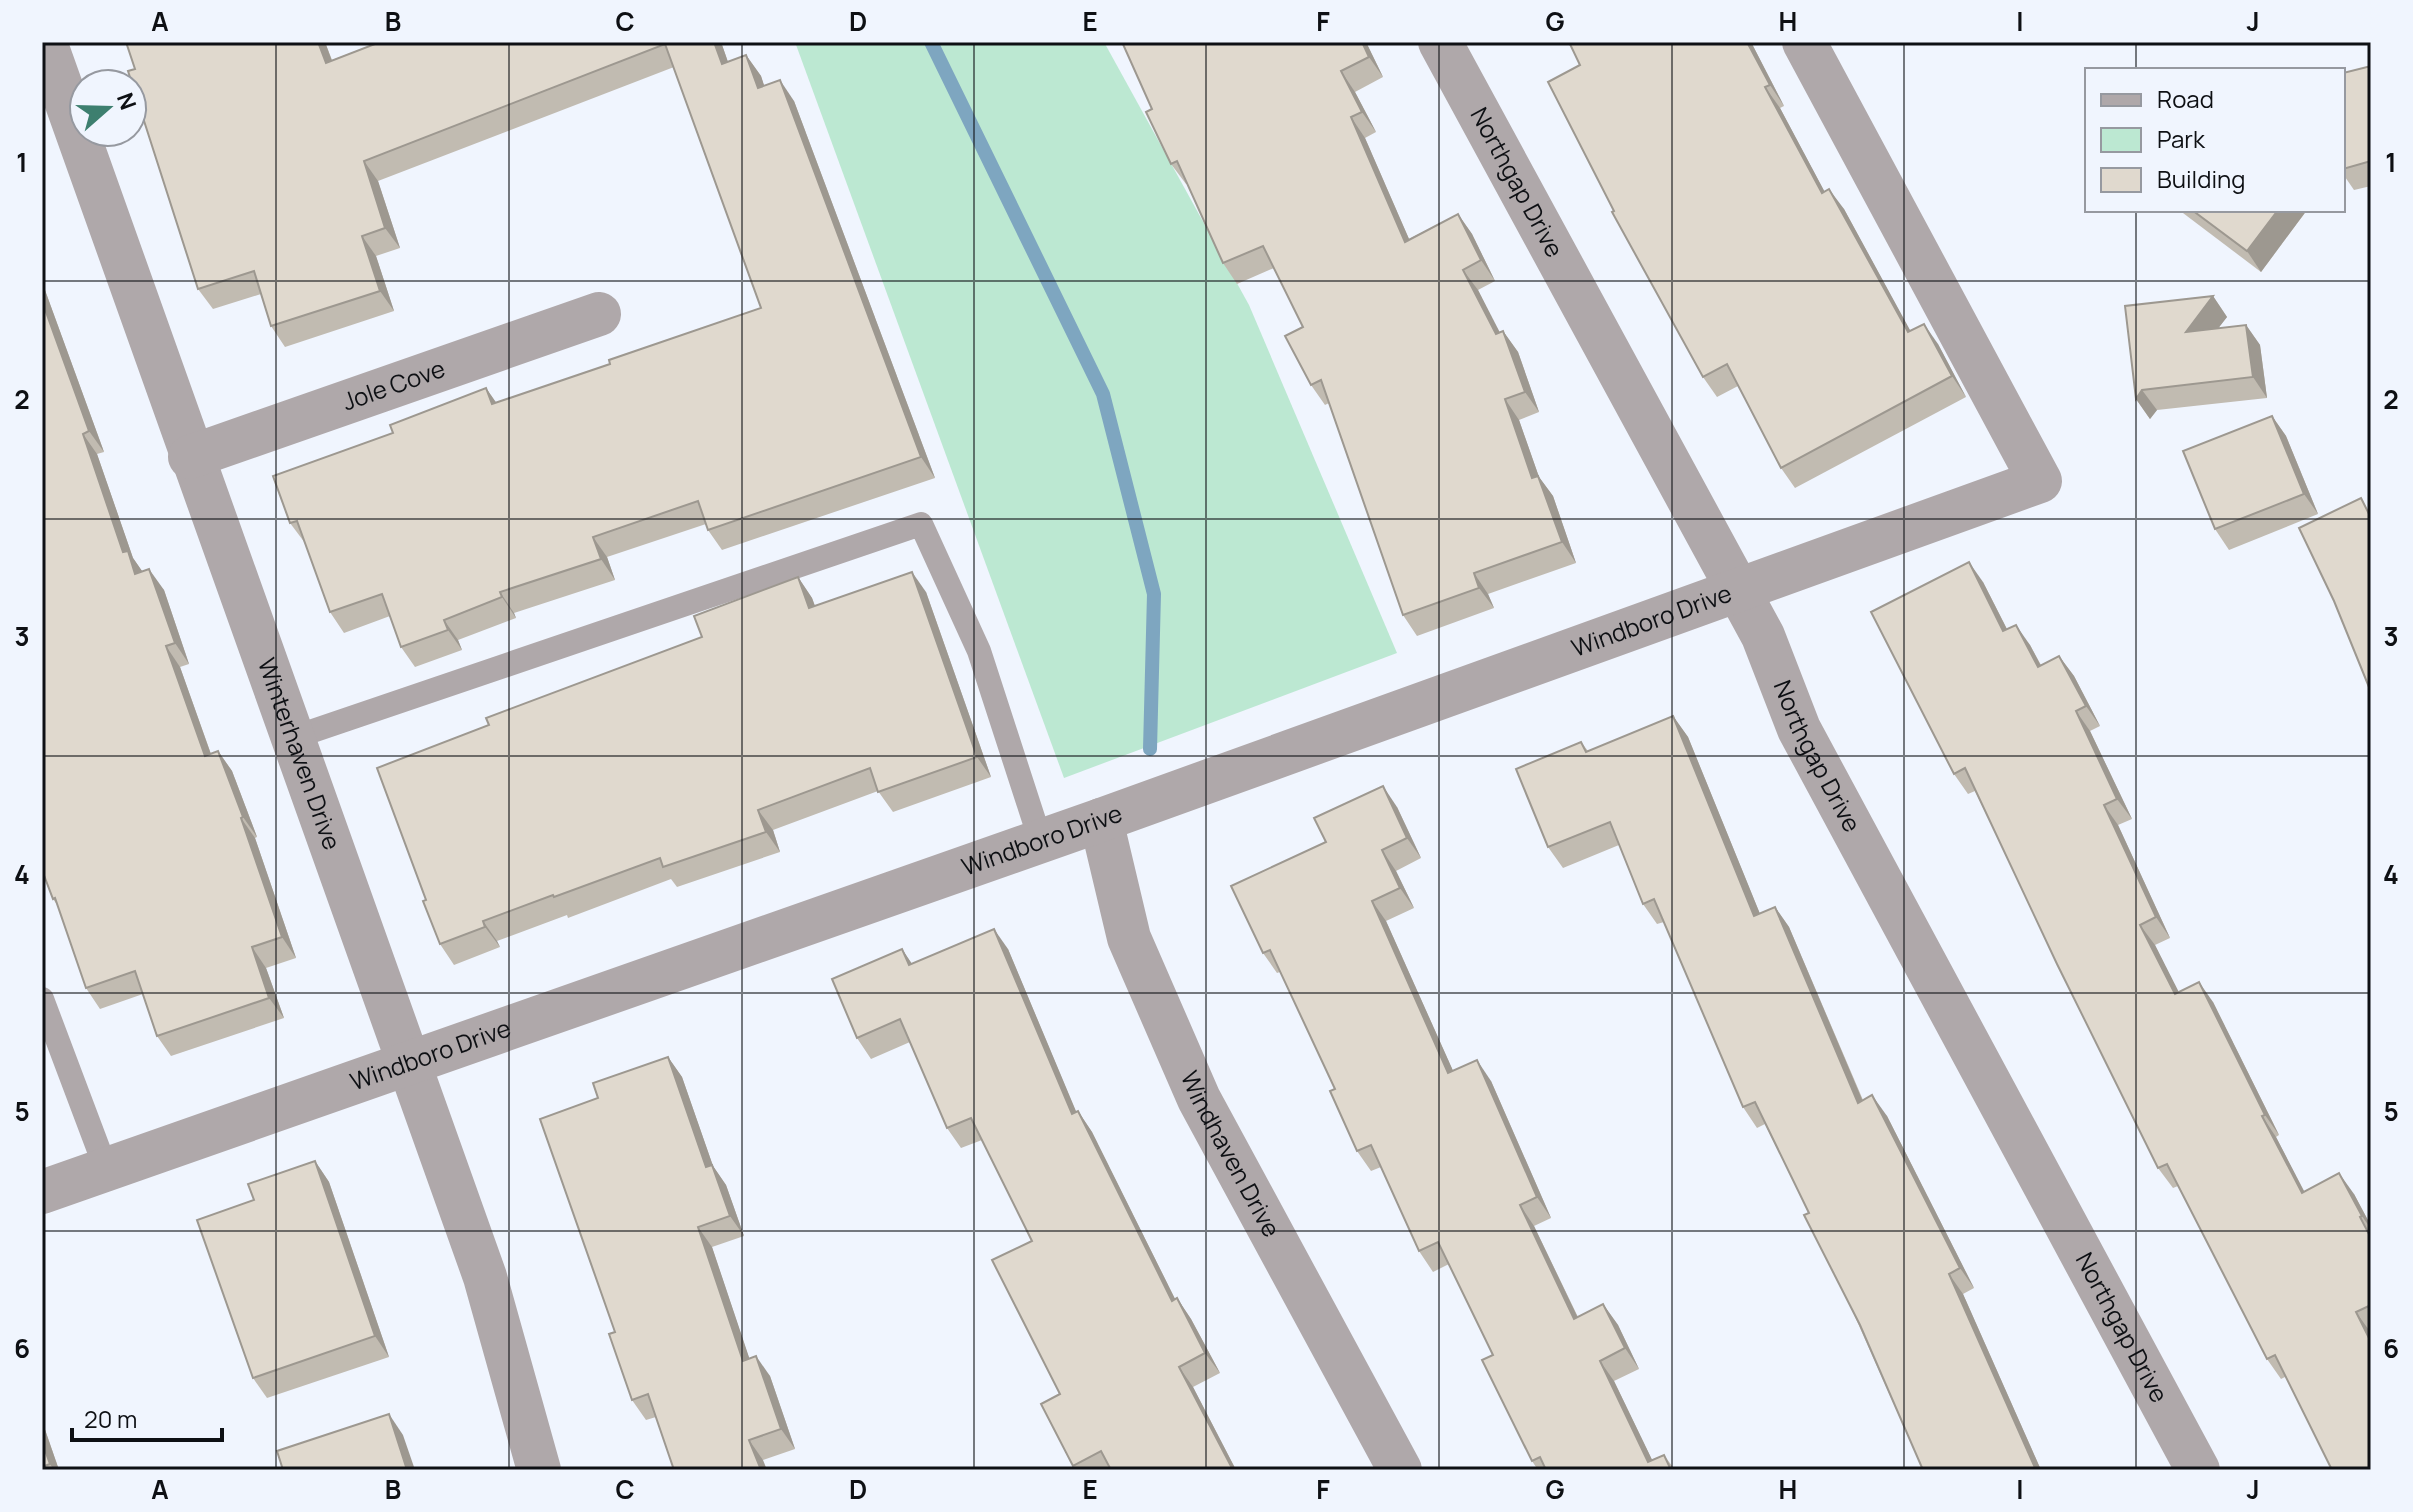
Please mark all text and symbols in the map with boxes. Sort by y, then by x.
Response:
text: A [151,3,169,39]
text: B [385,3,401,39]
text: C [615,3,635,39]
text: D [849,3,867,39]
text: E [1082,3,1098,39]
text: F [1316,3,1330,39]
text: G [1545,3,1565,39]
text: H [1779,3,1797,39]
text: I [2016,3,2024,39]
text: J [2246,3,2260,39]
north arrow [68,68,148,148]
legend [2085,68,2345,212]
text: Road [2157,82,2214,115]
text: N [110,89,144,114]
street label: Northgap Drive [1464,101,1572,263]
text: Park [2157,122,2206,155]
text: 1 [16,144,28,180]
text: 1 [2385,144,2397,180]
text: Building [2157,162,2245,195]
street label: Jole Cove [338,351,449,417]
text: 2 [14,381,30,417]
text: 2 [2383,381,2399,417]
street label: Windboro Drive [1567,576,1736,664]
text: 3 [14,618,30,654]
text: 3 [2383,618,2399,654]
street label: Winterhaven Drive [251,653,349,854]
street label: Northgap Drive [1767,675,1869,837]
street label: Windboro Drive [957,796,1126,883]
text: 4 [14,856,30,892]
text: 4 [2383,856,2399,892]
street label: Windboro Drive [345,1011,515,1097]
street label: Windhaven Drive [1174,1065,1289,1242]
text: 5 [14,1093,30,1129]
text: 5 [2383,1093,2399,1129]
street label: Northgap Drive [2069,1246,2177,1408]
text: 6 [14,1330,30,1366]
text: 6 [2383,1330,2399,1366]
scale bar [72,1392,222,1442]
text: 20 m [84,1402,137,1435]
text: A [151,1471,169,1507]
text: B [385,1471,401,1507]
text: C [615,1471,635,1507]
text: D [849,1471,867,1507]
text: E [1082,1471,1098,1507]
text: F [1316,1471,1330,1507]
text: G [1545,1471,1565,1507]
text: H [1779,1471,1797,1507]
text: I [2016,1471,2024,1507]
text: J [2246,1471,2260,1507]

